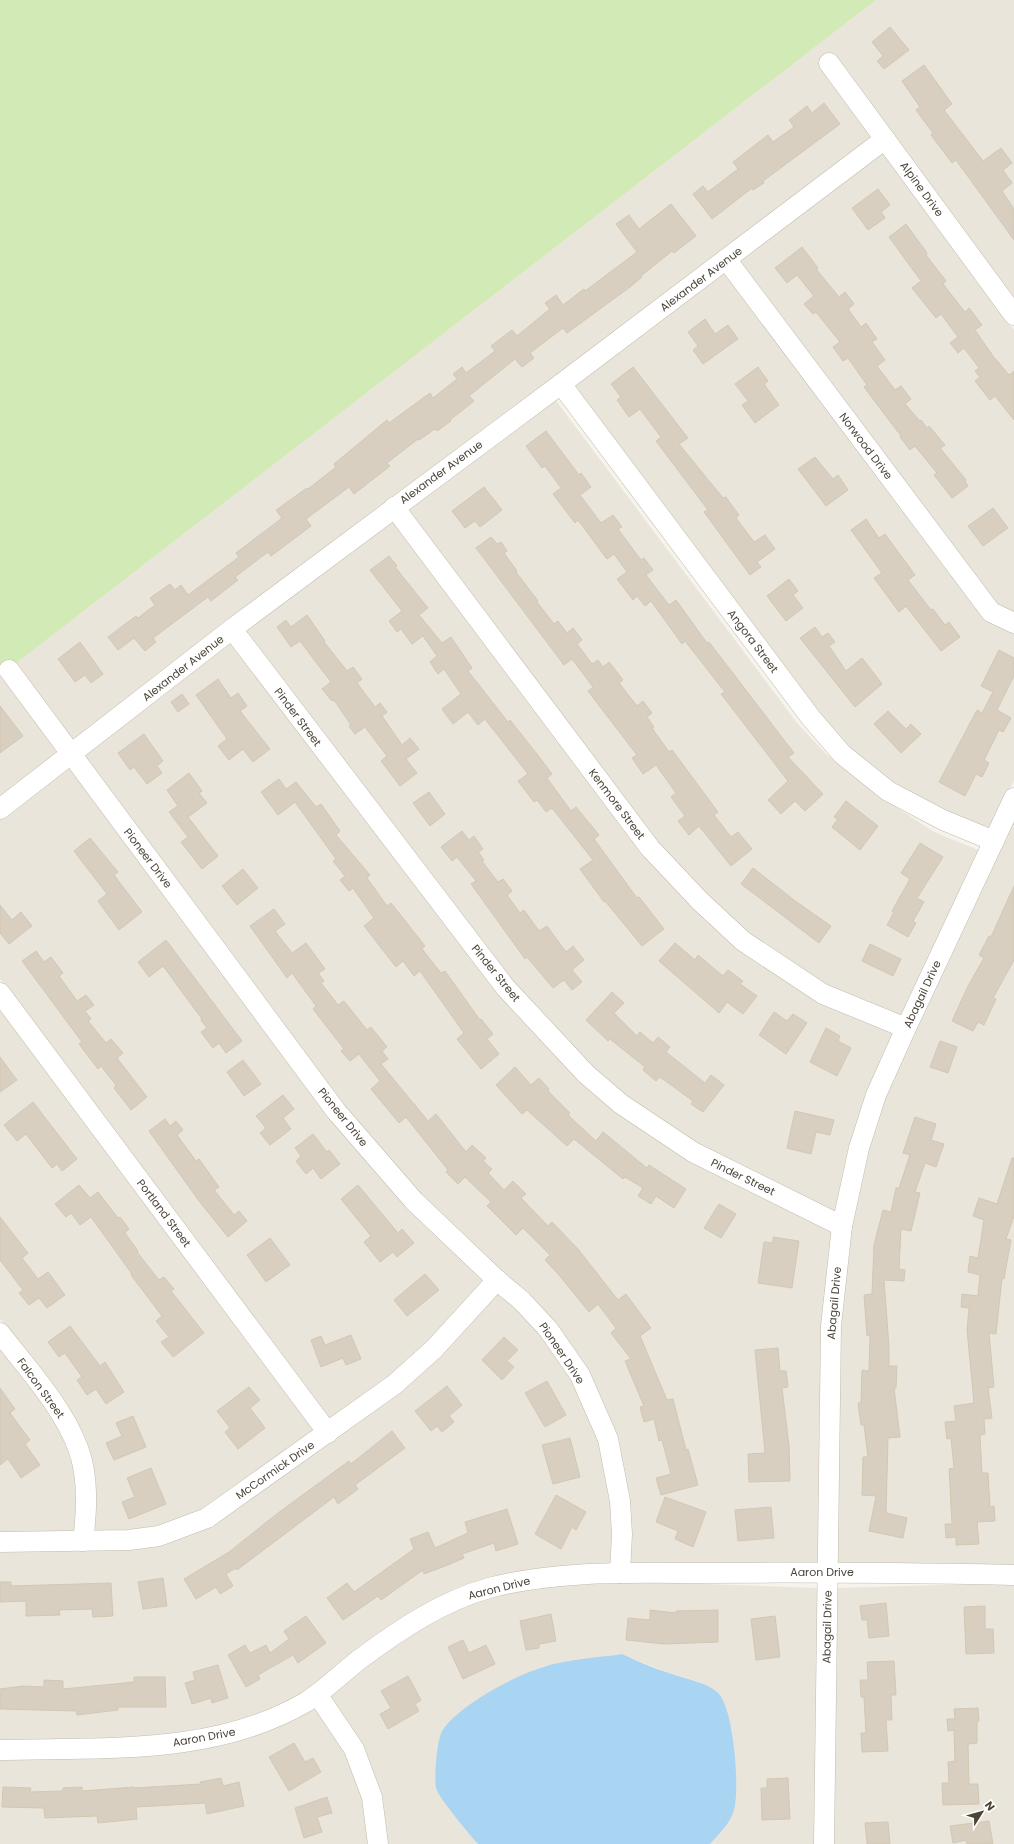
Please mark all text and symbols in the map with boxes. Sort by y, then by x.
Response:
street label: Alpine Drive [897,158,948,220]
street label: Alexander Avenue [657,243,746,315]
street label: Norwood Drive [836,409,897,483]
street label: Alexander Avenue [396,436,486,508]
street label: Angora Street [724,606,782,676]
street label: Alexander Avenue [139,631,227,705]
street label: Pinder Street [271,684,325,750]
street label: Kenmore Street [585,765,649,843]
street label: Pioneer Drive [120,825,176,891]
street label: Pinder Street [468,941,524,1005]
street label: Abagail Drive [899,957,945,1031]
street label: Pioneer Drive [314,1084,372,1150]
street label: Pinder Street [708,1155,778,1199]
street label: Portland Street [133,1176,195,1250]
street label: Abagail Drive [823,1266,845,1340]
street label: Pioneer Drive [535,1319,589,1387]
street label: Falcon Street [13,1354,69,1422]
street label: McCormick Drive [232,1437,318,1503]
street label: Aaron Drive [790,1564,854,1580]
street label: Aaron Drive [466,1573,532,1603]
street label: Abagail Drive [818,1590,836,1664]
street label: Aaron Drive [171,1724,237,1750]
north arrow [962,1792,1002,1832]
text: N [981,1798,999,1814]

